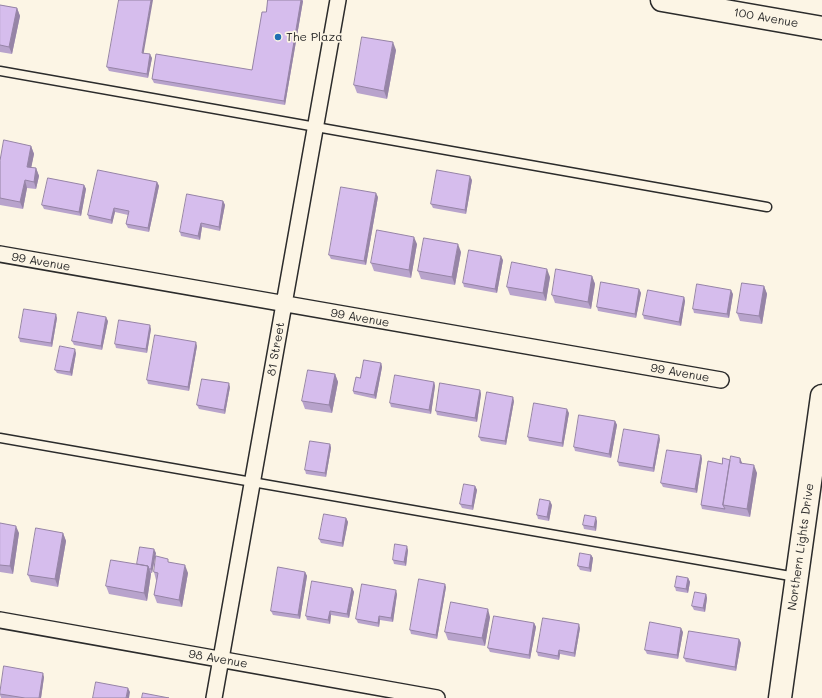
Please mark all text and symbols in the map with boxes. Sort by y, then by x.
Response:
street label: 100 Avenue [732,5,800,31]
place label: The Plaza [286,30,343,44]
marker: The Plaza [273,32,283,42]
street label: 99 Avenue [10,250,72,274]
street label: 99 Avenue [329,306,391,330]
street label: 81 Street [264,321,288,377]
street label: 99 Avenue [649,361,711,385]
street label: Northern Lights Drive [785,482,817,612]
street label: 98 Avenue [187,647,249,671]

